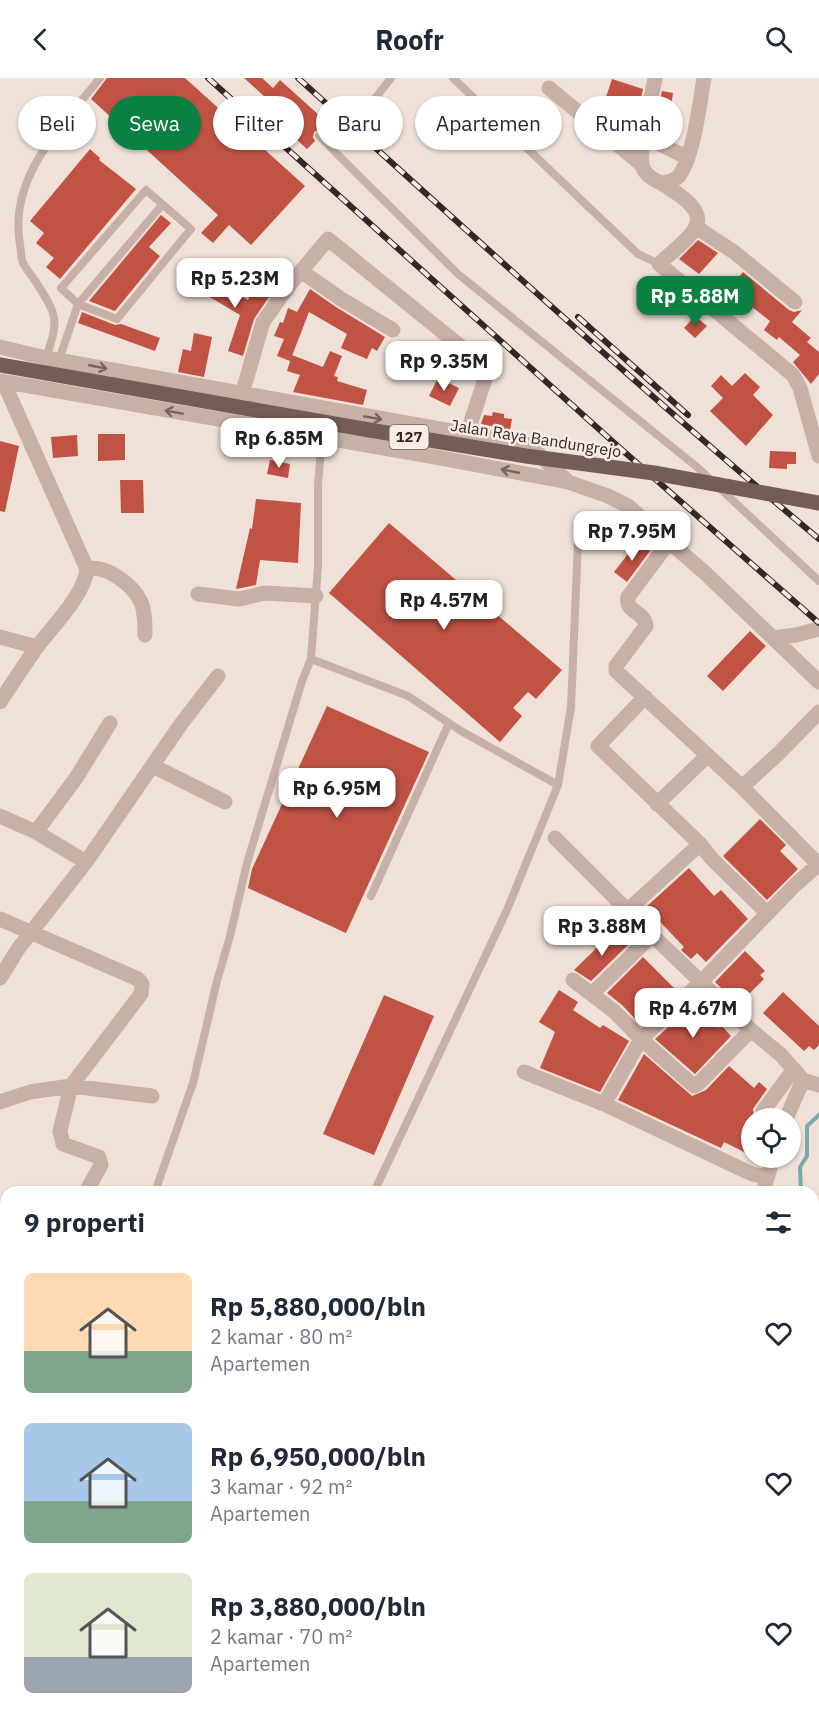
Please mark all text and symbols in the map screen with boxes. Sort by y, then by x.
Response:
text: Roofr [375,22,444,57]
icon: back [24,23,57,56]
icon: search [762,23,795,56]
chip: Beli [18,96,96,150]
chip: Sewa [108,96,201,150]
chip: Filter [213,96,304,150]
chip: Baru [316,96,403,150]
chip: Apartemen [415,96,562,150]
chip: Rumah [574,96,683,150]
pin: Rp 5.23M [173,258,297,309]
text: Rp 5.23M [191,264,279,291]
pin: Rp 5.88M [633,276,757,327]
text: Rp 5.88M [651,282,739,309]
pin: Rp 9.35M [382,341,506,392]
text: Rp 9.35M [400,347,488,374]
one-way arrow [88,362,108,373]
one-way arrow [164,406,184,417]
one-way arrow [362,413,382,424]
street label: Jalan Raya Bandungrejo [449,415,623,461]
pin: Rp 6.85M [217,418,341,469]
text: Rp 6.85M [235,424,323,451]
road number: 127 [390,425,428,449]
one-way arrow [501,465,521,476]
pin: Rp 7.95M [570,511,694,562]
text: Rp 7.95M [588,517,676,544]
pin: Rp 4.57M [382,580,506,631]
text: Rp 4.57M [400,586,488,613]
pin: Rp 6.95M [275,768,399,819]
text: Rp 6.95M [293,774,381,801]
pin: Rp 3.88M [540,906,664,957]
text: Rp 3.88M [558,912,646,939]
pin: Rp 4.67M [631,988,755,1039]
text: Rp 4.67M [649,994,737,1021]
map controls [741,1108,801,1168]
button: locate [741,1108,801,1168]
text: 9 properti [24,1205,145,1239]
icon: filters [762,1206,795,1239]
text: Rp 5,880,000/bln [210,1289,426,1323]
icon: home [72,1297,144,1369]
icon: heart [762,1317,795,1350]
text: 2 kamar · 80 m² [210,1323,352,1350]
text: Apartemen [210,1350,310,1377]
text: Rp 6,950,000/bln [210,1439,426,1473]
icon: home [72,1447,144,1519]
icon: heart [762,1467,795,1500]
text: 3 kamar · 92 m² [210,1473,352,1500]
text: Apartemen [210,1500,310,1527]
text: Rp 3,880,000/bln [210,1589,426,1623]
icon: home [72,1597,144,1669]
icon: heart [762,1617,795,1650]
text: 2 kamar · 70 m² [210,1623,352,1650]
text: Apartemen [210,1650,310,1677]

